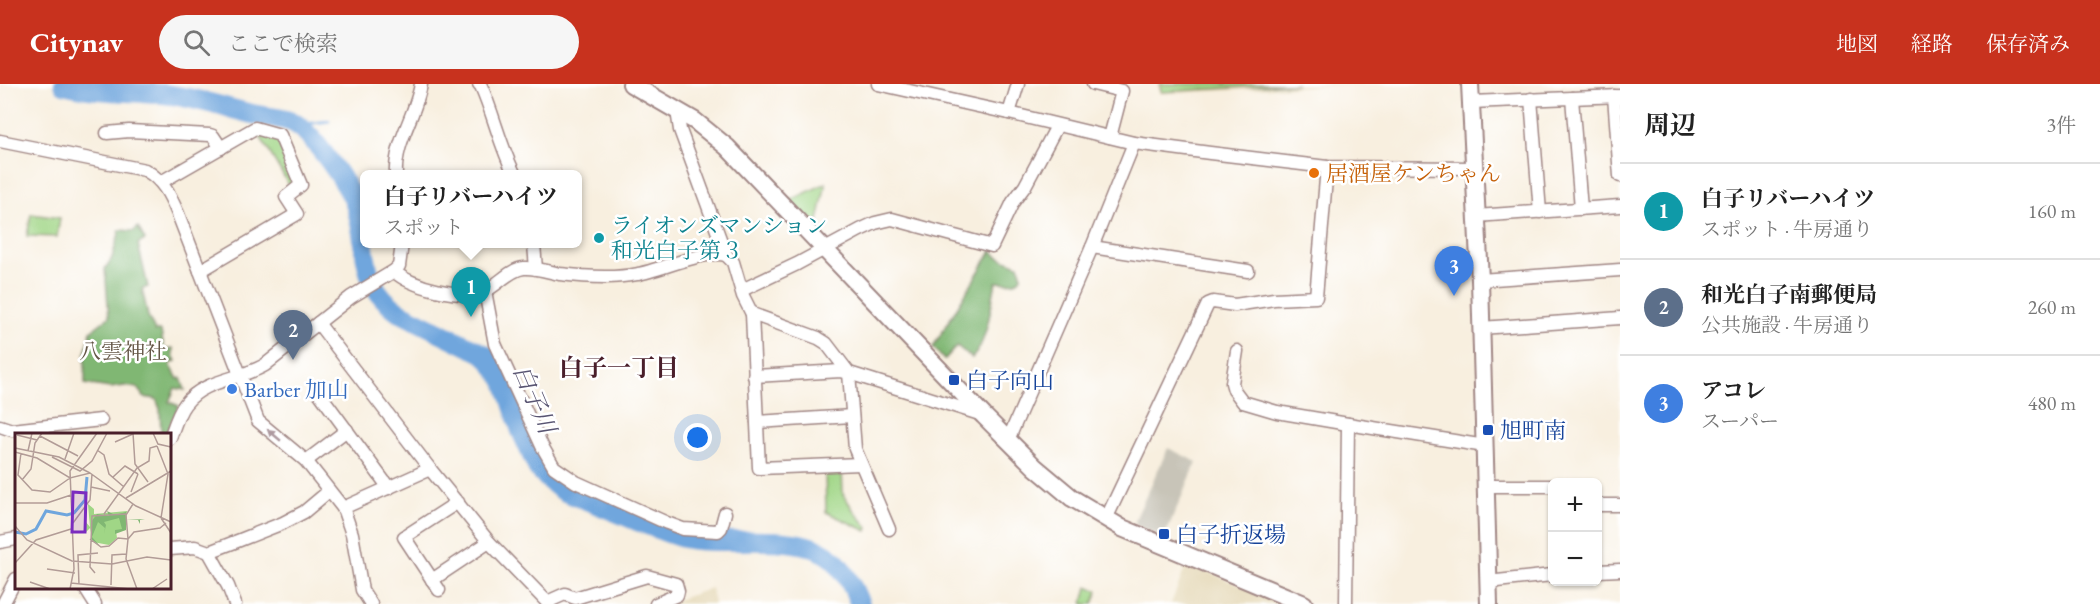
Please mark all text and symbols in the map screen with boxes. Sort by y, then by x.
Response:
search box [159,15,579,69]
text: Citynav [30,24,123,60]
icon: search [180,26,213,59]
text: ここで検索 [228,29,338,58]
text: 地図 [1836,30,1878,57]
text: 経路 [1911,30,1953,57]
text: 保存済み [1986,30,2070,57]
text: 周辺 [1644,108,1696,142]
text: 3件 [2046,112,2076,138]
place label: 居酒屋ケンちゃん [1326,159,1501,188]
marker: 居酒屋ケンちゃん [1307,166,1321,180]
popup [360,170,582,248]
text: 白子リバーハイツ [384,182,558,211]
text: 白子リバーハイツ [1701,184,1875,213]
text: 1 [1658,198,1669,224]
text: 160 m [2028,198,2076,224]
place label: ライオンズマンション 和光白子第３ [611,211,828,265]
text: スポット [384,214,464,240]
text: スポット · 牛房通り [1701,216,1873,242]
marker: ライオンズマンション 和光白子第３ [592,231,606,245]
pin: 3 [1434,246,1474,296]
pin: 1 [452,268,490,317]
text: 和光白子南郵便局 [1701,280,1877,309]
text: 2 [1658,294,1669,320]
text: 260 m [2028,294,2076,320]
pin: 2 [274,310,312,360]
text: 公共施設 · 牛房通り [1701,312,1873,338]
park label: 八雲神社 [79,337,167,366]
district label: 白子一丁目 [559,352,679,383]
water label: 白子川 [507,360,565,441]
place label: 白子向山 [966,366,1054,395]
marker: 白子向山 [947,373,961,387]
place label: Barber 加山 [244,375,349,404]
text: アコレ [1701,376,1766,405]
marker: Barber 加山 [225,382,239,396]
text: 3 [1658,390,1669,416]
text: 480 m [2028,390,2076,416]
text: スーパー [1701,408,1779,434]
place label: 旭町南 [1500,416,1566,445]
your location [683,423,712,452]
marker: 旭町南 [1481,423,1495,437]
one-way arrow [267,429,282,442]
inset map [15,433,171,589]
map controls [1548,478,1602,586]
button: + [1548,478,1602,532]
place label: 白子折返場 [1176,520,1286,549]
marker: 白子折返場 [1157,527,1171,541]
button: − [1548,532,1602,586]

